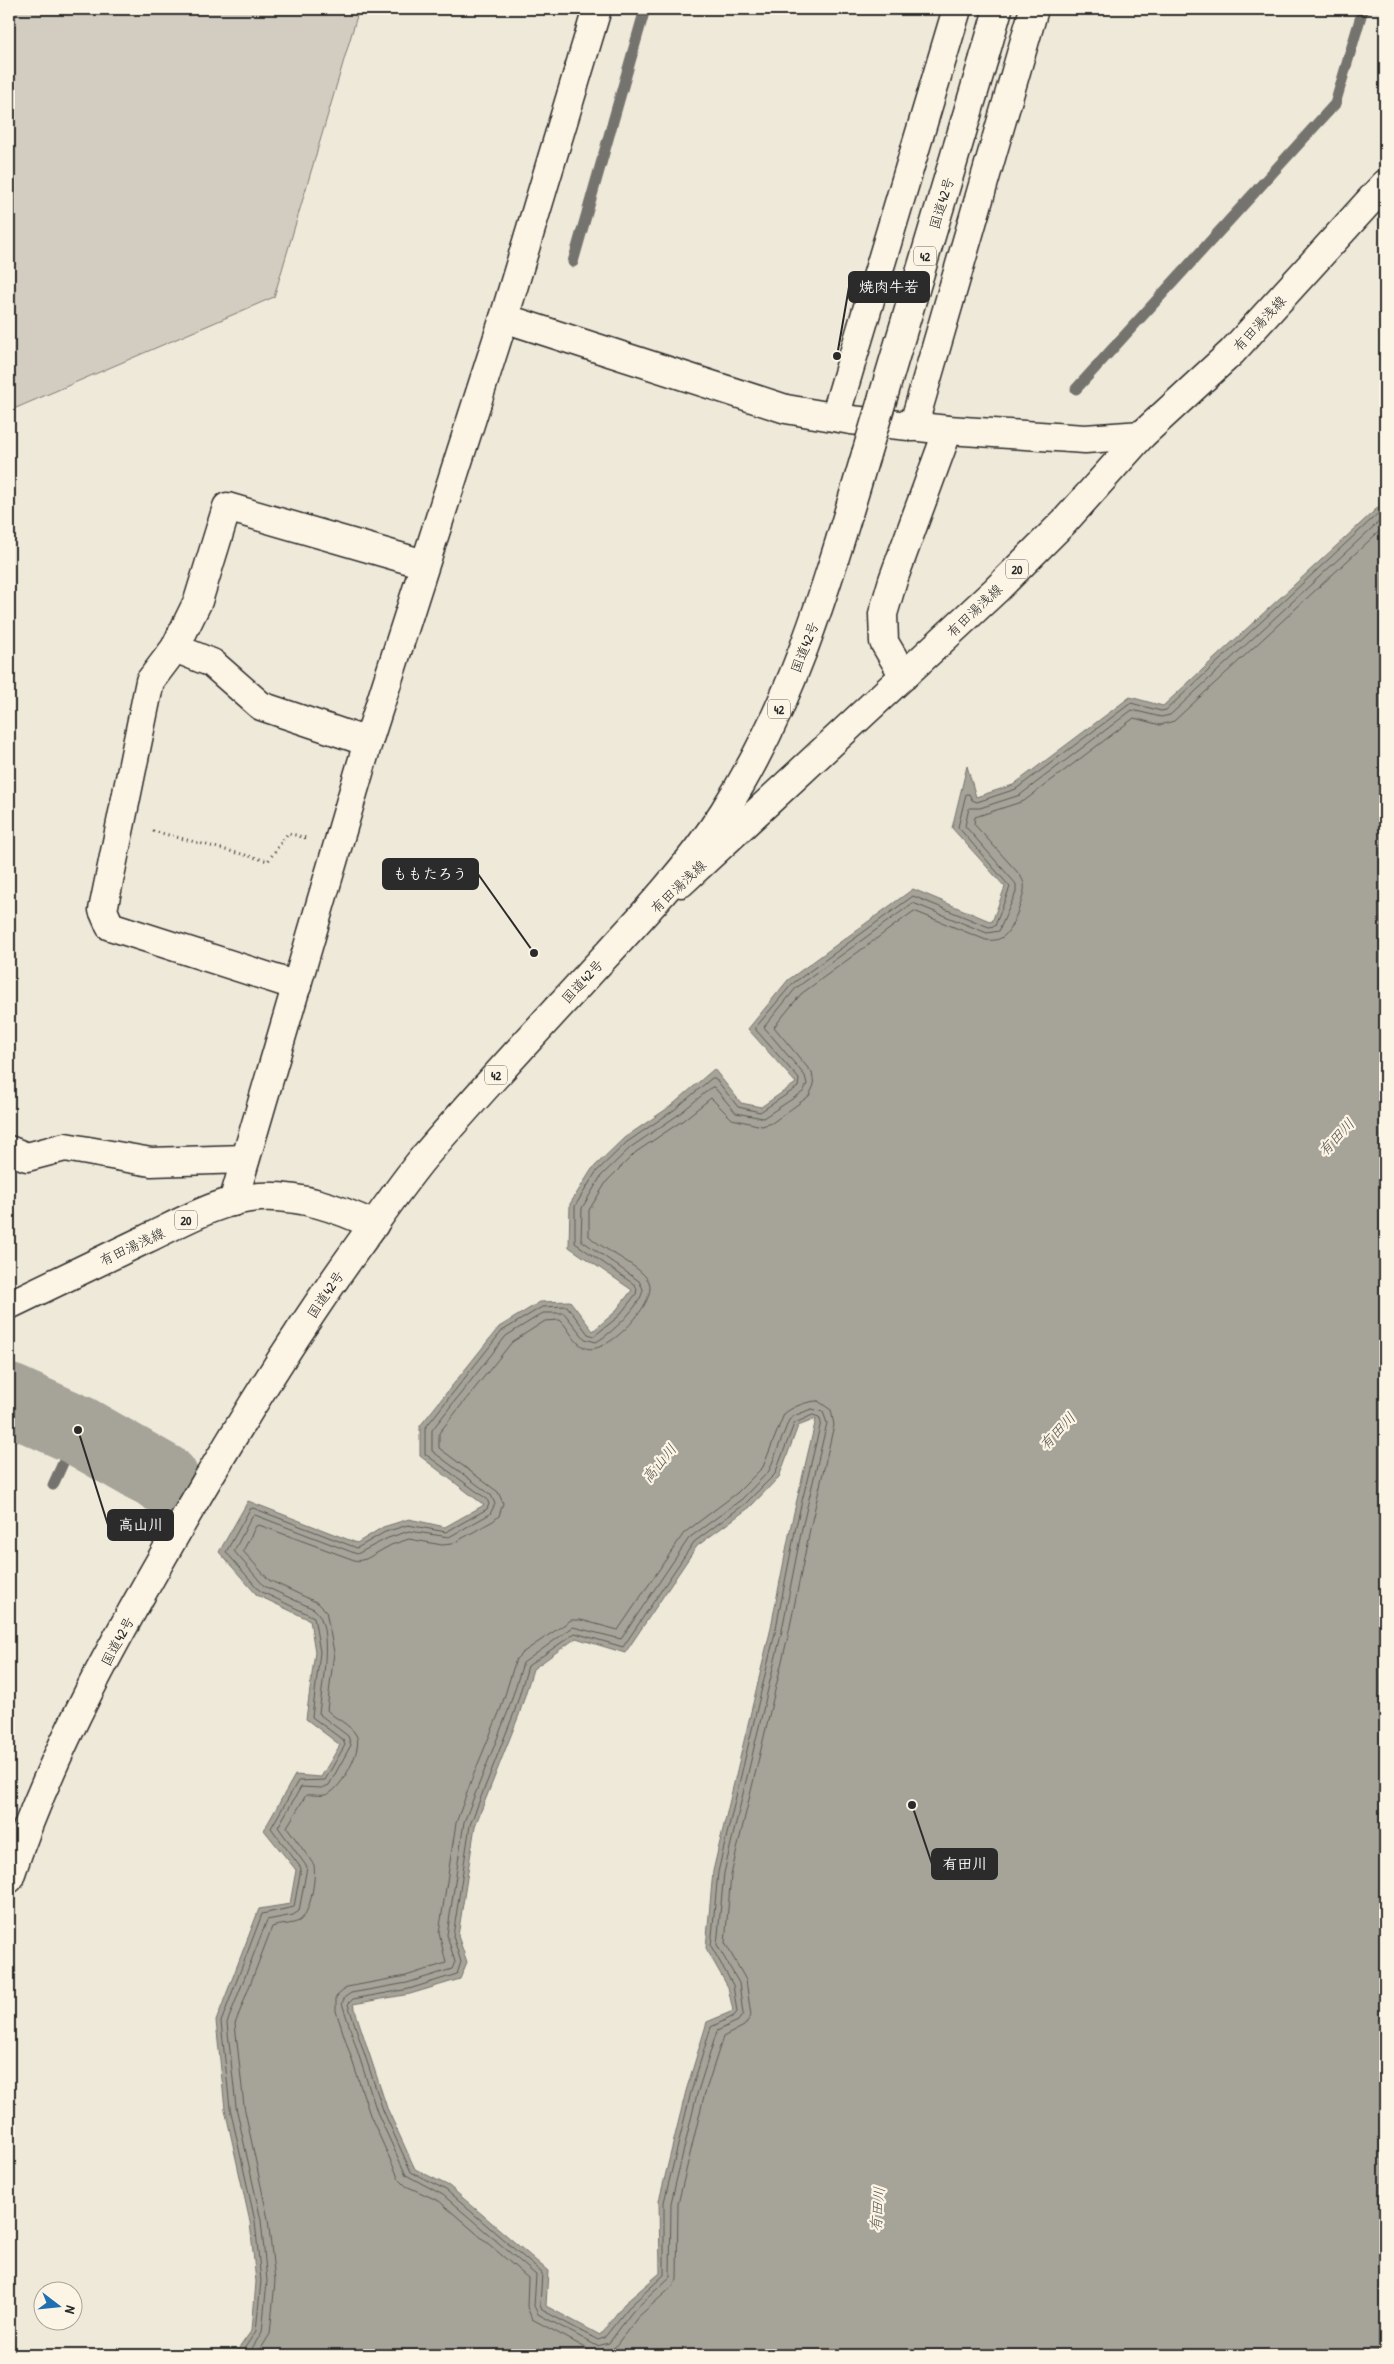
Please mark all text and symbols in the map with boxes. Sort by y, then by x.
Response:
street label: 国道42号 [924,174,958,232]
road number: 42 [914,247,936,266]
callout: 焼肉牛若 [849,272,929,302]
text: 焼肉牛若 [859,276,919,297]
street label: 有田湯浅線 [1228,291,1290,355]
road number: 20 [1006,560,1028,578]
street label: 有田湯浅線 [942,579,1006,641]
street label: 国道42号 [785,618,823,676]
road number: 42 [768,700,790,719]
street label: 有田湯浅線 [646,855,710,917]
callout: ももたろう [383,859,478,889]
text: ももたろう [393,863,467,884]
street label: 国道42号 [557,955,607,1007]
road number: 42 [485,1066,507,1084]
water label: 有田川 [1313,1113,1359,1161]
road number: 20 [175,1210,197,1230]
street label: 有田湯浅線 [96,1223,168,1269]
street label: 国道42号 [302,1266,348,1322]
water label: 有田川 [1034,1407,1080,1455]
water label: 高山川 [637,1439,681,1487]
callout: 高山川 [108,1510,173,1540]
text: 高山川 [118,1514,164,1535]
street label: 国道42号 [96,1613,138,1669]
callout: 有田川 [932,1849,997,1879]
text: 有田川 [942,1853,988,1874]
water label: 有田川 [865,2186,889,2232]
north arrow [32,2282,82,2332]
text: N [61,2304,81,2316]

